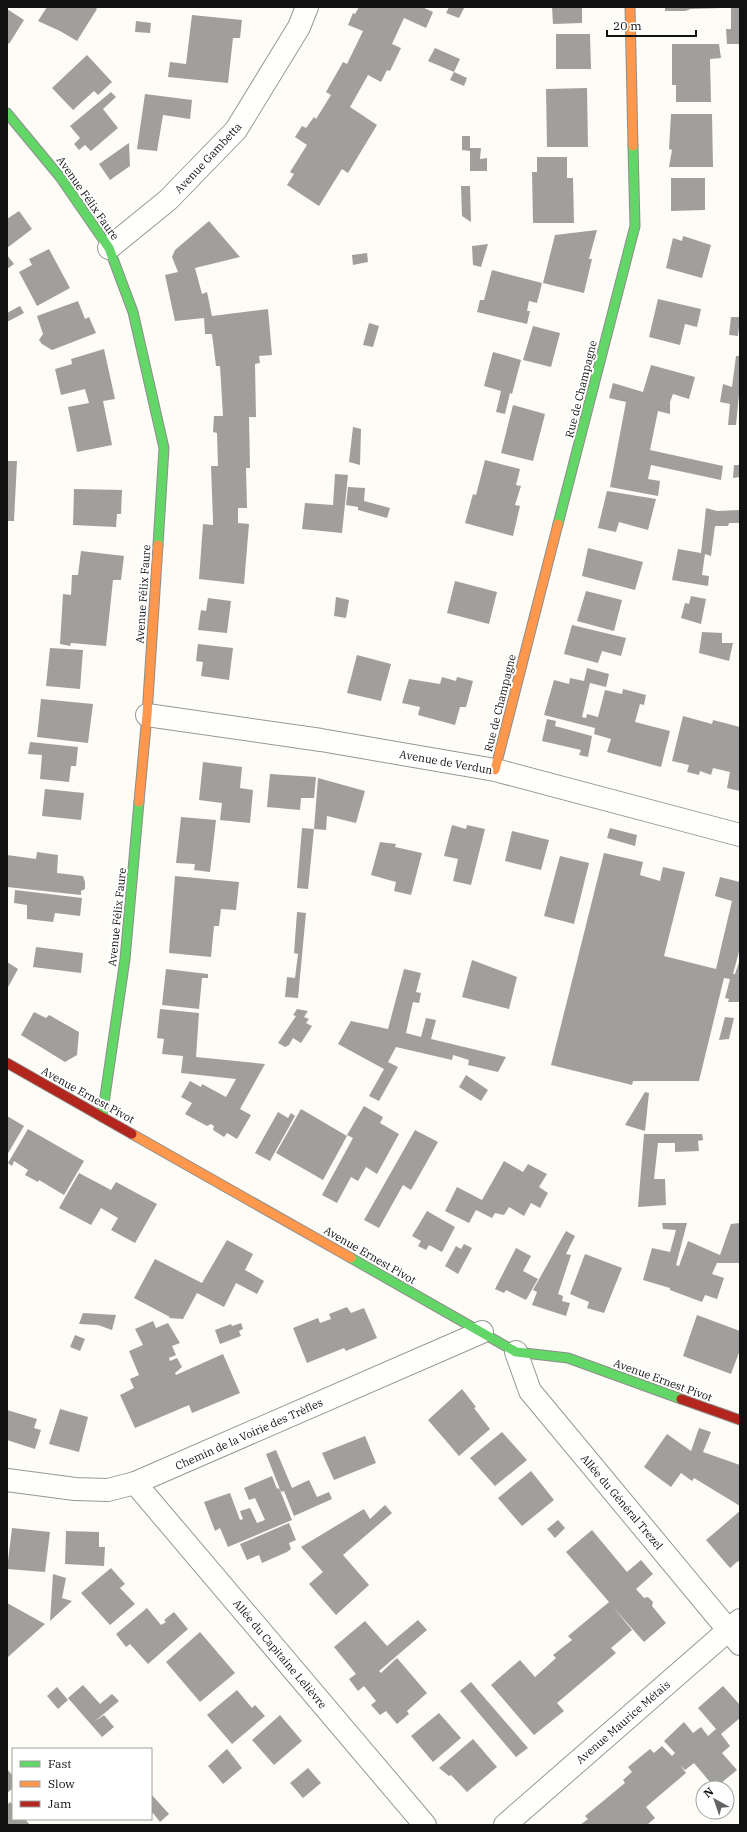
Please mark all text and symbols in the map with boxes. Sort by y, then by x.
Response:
scale bar [607,12,696,38]
text: 20 m [613,18,642,33]
street label: Avenue Gambetta [172,120,244,196]
street label: Avenue Félix Faure [54,153,122,243]
street label: Rue de Champagne [562,339,600,439]
street label: Avenue Félix Faure [133,544,153,644]
street label: Rue de Champagne [481,653,519,753]
street label: Avenue de Verdun [398,747,494,777]
street label: Avenue Félix Faure [105,867,129,967]
street label: Avenue Ernest Pivot [39,1064,137,1126]
street label: Avenue Ernest Pivot [321,1223,419,1287]
street label: Avenue Ernest Pivot [612,1356,714,1404]
street label: Chemin de la Voirie des Trèfles [173,1395,325,1473]
street label: Allée du Général Trezel [578,1451,666,1553]
street label: Allée du Capitaine Lelièvre [230,1597,330,1712]
street label: Avenue Maurice Métais [573,1677,673,1767]
legend [12,1748,152,1820]
text: Fast [48,1756,72,1771]
text: Slow [48,1776,75,1791]
north arrow [695,1780,735,1820]
text: N [701,1784,717,1800]
text: Jam [48,1796,72,1811]

